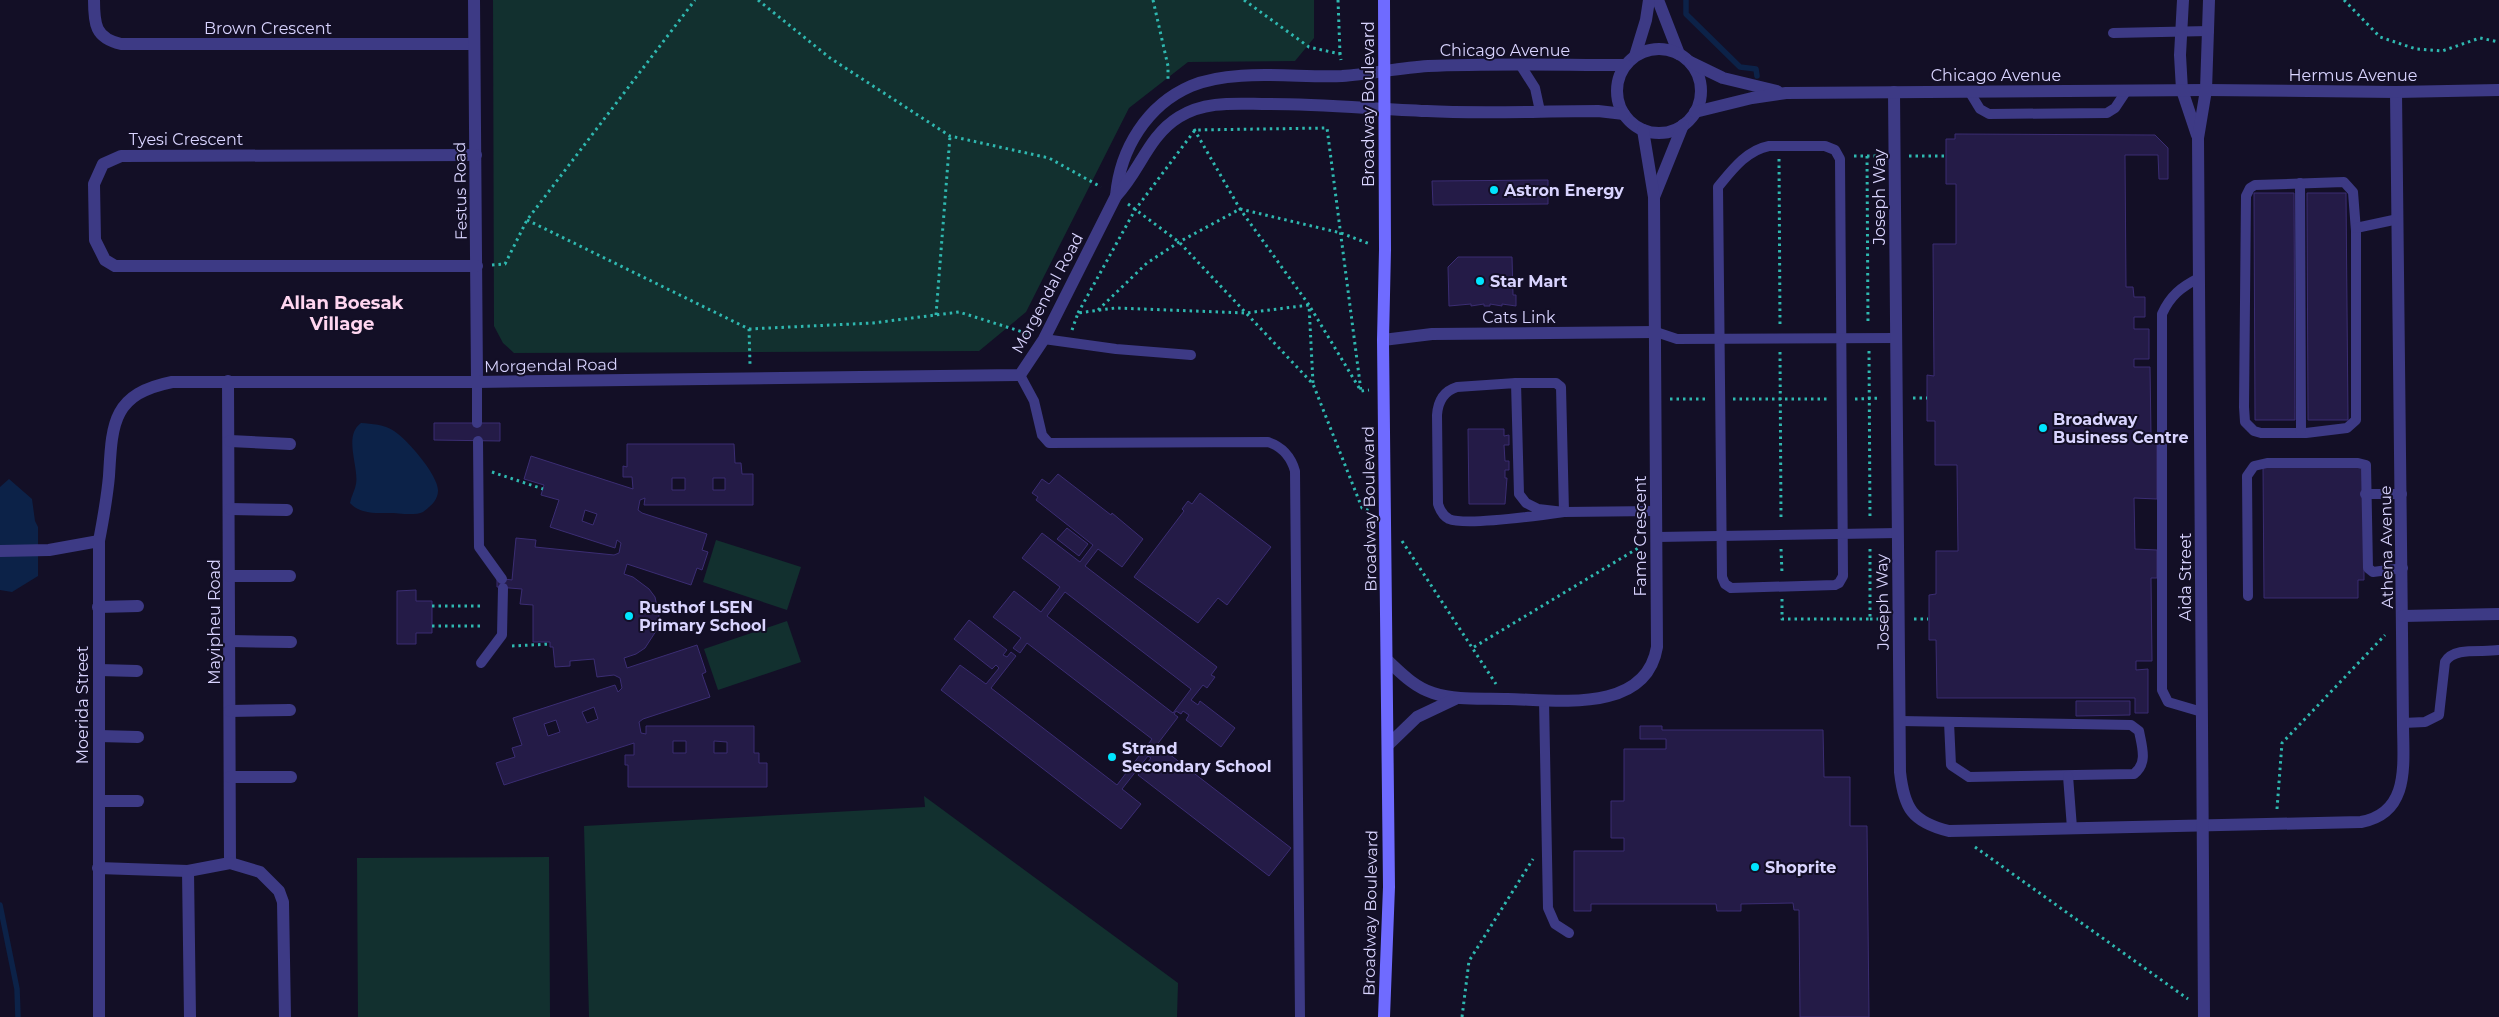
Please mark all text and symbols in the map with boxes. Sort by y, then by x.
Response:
street label: Brown Crescent [204,19,333,38]
street label: Broadway Boulevard [1359,21,1378,187]
street label: Chicago Avenue [1440,41,1570,60]
street label: Chicago Avenue [1931,66,2061,85]
street label: Hermus Avenue [2288,66,2418,85]
street label: Tyesi Crescent [129,130,244,149]
street label: Festus Road [450,142,471,240]
street label: Joseph Way [1870,149,1889,246]
place label: Astron Energy [1503,181,1624,200]
marker: Astron Energy [1488,184,1500,196]
street label: Morgendal Road [1008,230,1087,357]
place label: Star Mart [1490,272,1567,291]
marker: Star Mart [1474,275,1486,287]
district label: Allan Boesak Village [280,292,404,335]
street label: Cats Link [1482,308,1556,327]
street label: Morgendal Road [484,355,618,376]
place label: Broadway Business Centre [2053,410,2189,447]
marker: Broadway Business Centre [2037,422,2049,434]
street label: Broadway Boulevard [1359,426,1380,592]
street label: Fame Crescent [1631,475,1650,596]
street label: Athena Avenue [2376,485,2397,609]
street label: Aida Street [2176,532,2195,621]
street label: Joseph Way [1872,553,1893,651]
street label: Mayipheu Road [205,559,224,685]
place label: Rusthof LSEN Primary School [639,598,766,635]
marker: Rusthof LSEN Primary School [623,610,635,622]
street label: Moerida Street [73,645,92,764]
place label: Strand Secondary School [1122,739,1272,776]
marker: Strand Secondary School [1106,751,1118,763]
street label: Broadway Boulevard [1360,830,1381,996]
place label: Shoprite [1765,858,1836,877]
marker: Shoprite [1749,861,1761,873]

